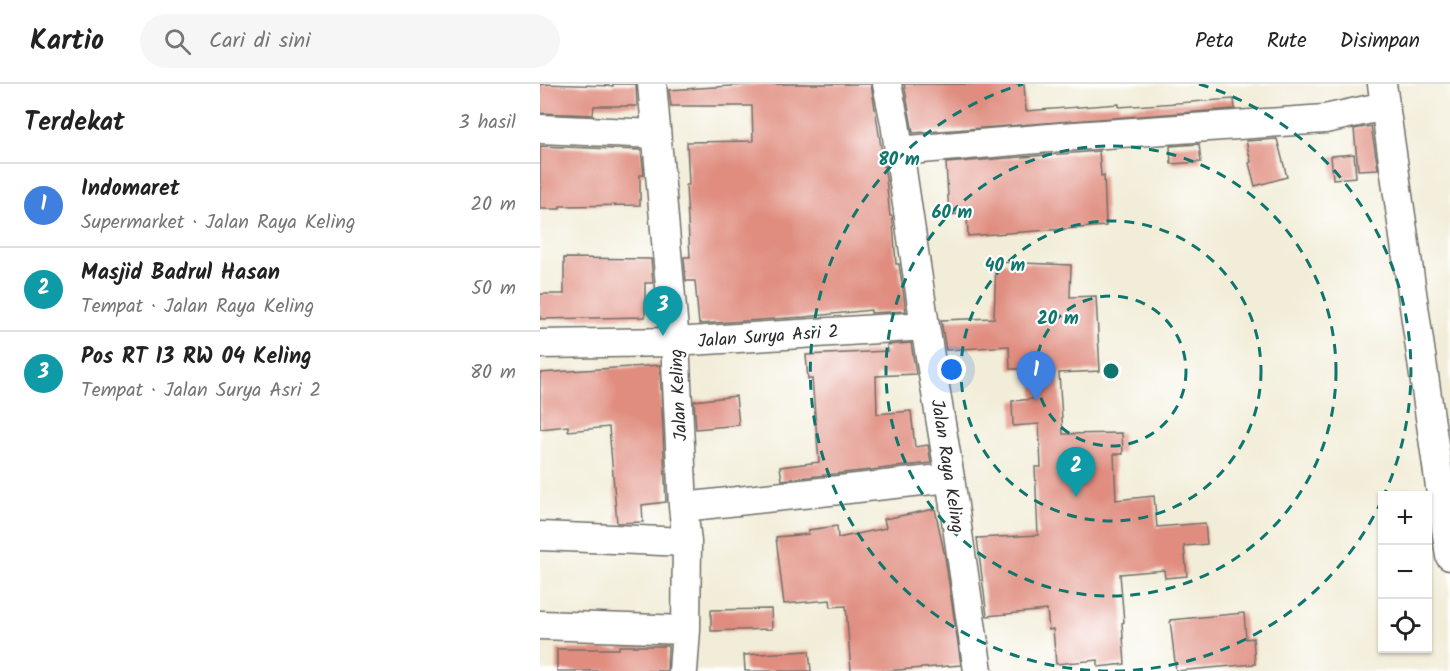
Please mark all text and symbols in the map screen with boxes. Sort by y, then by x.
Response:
search box [140,14,560,68]
text: Kartio [30,19,104,64]
text: Cari di sini [209,24,310,59]
icon: search [161,25,194,58]
text: Peta [1195,25,1234,58]
text: Rute [1267,25,1307,58]
text: Disimpan [1340,25,1420,58]
text: Terdekat [24,102,125,144]
text: 3 hasil [458,107,516,139]
text: 80 m [878,146,920,175]
text: Indomaret [81,172,180,207]
text: 1 [40,189,47,221]
text: 20 m [470,189,516,221]
text: 60 m [932,199,973,228]
text: Supermarket · Jalan Raya Keling [81,207,355,239]
text: 40 m [985,252,1026,281]
text: Masjid Badrul Hasan [81,256,280,291]
text: 2 [38,273,49,305]
text: 50 m [471,273,516,305]
pin: 3 [644,286,682,336]
text: Tempat · Jalan Raya Keling [81,291,314,323]
text: 20 m [1037,305,1079,334]
street label: Jalan Surya Asri 2 [697,318,840,357]
text: Pos RT 13 RW 04 Keling [81,340,312,375]
street label: Jalan Keling [663,348,696,442]
pin: 1 [1016,352,1056,401]
your location [937,355,966,384]
text: 3 [38,357,49,389]
text: 80 m [470,357,516,389]
centre of rings [1101,361,1121,381]
text: Tempat · Jalan Surya Asri 2 [81,375,321,407]
street label: Jalan Raya Keling [922,397,971,535]
pin: 2 [1056,448,1096,497]
map controls [1378,491,1432,653]
button: + [1378,491,1432,545]
button: − [1378,545,1432,599]
button: locate [1378,599,1432,653]

